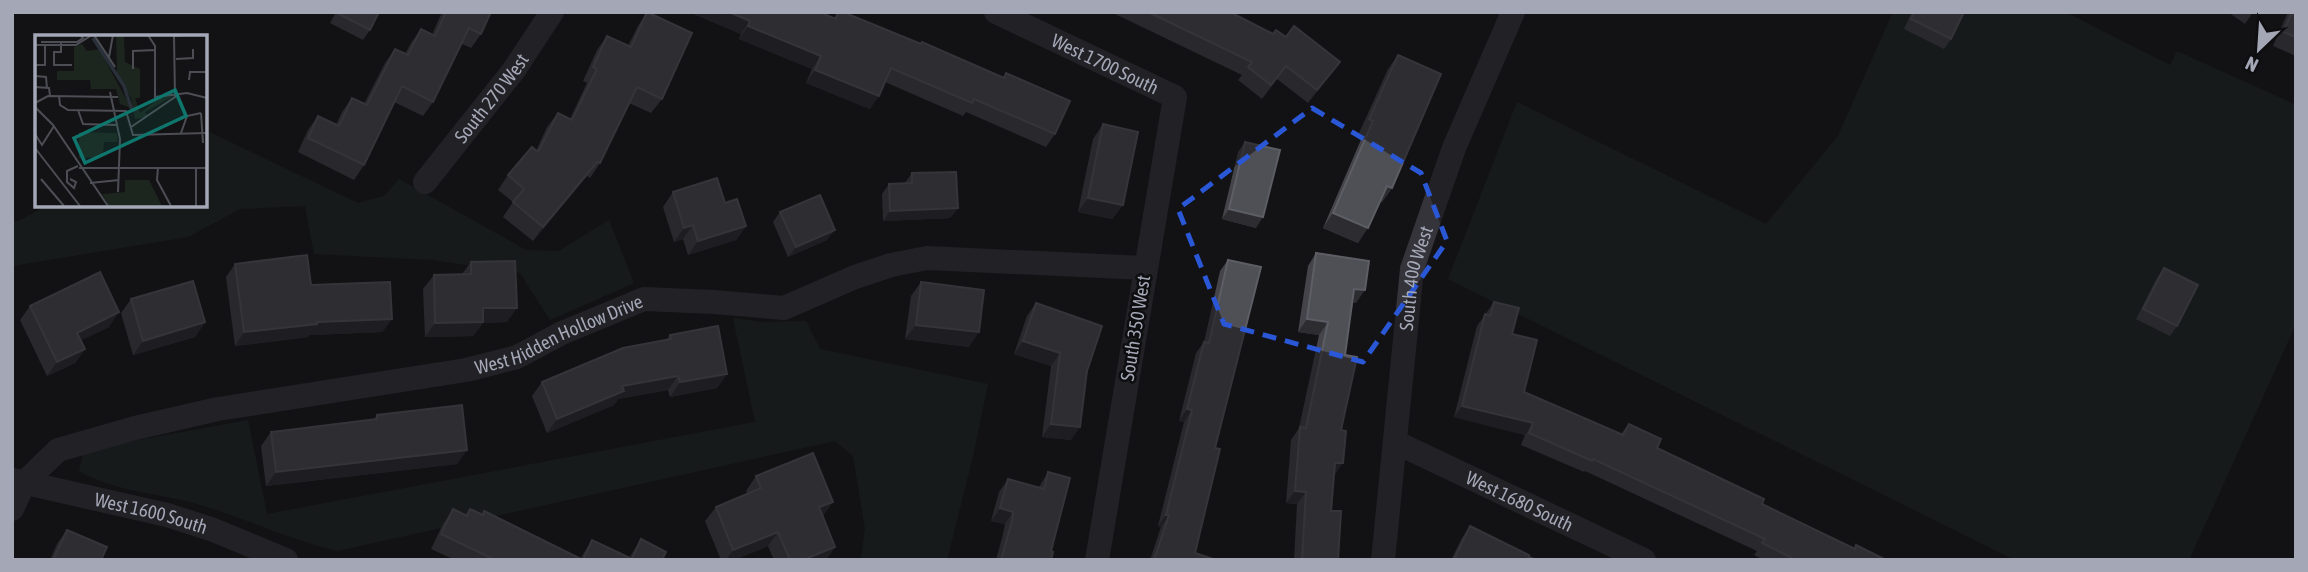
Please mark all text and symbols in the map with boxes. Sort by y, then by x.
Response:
north arrow [2224,14,2294,84]
street label: West 1700 South [1048,29,1162,99]
inset map [35,35,206,206]
street label: South 270 West [450,49,533,147]
text: N [2242,52,2262,77]
street label: South 400 West [1395,223,1437,332]
street label: South 350 West [1116,274,1154,382]
street label: West Hidden Hollow Drive [473,290,646,378]
street label: West 1680 South [1463,466,1577,536]
street label: West 1600 South [93,488,210,538]

